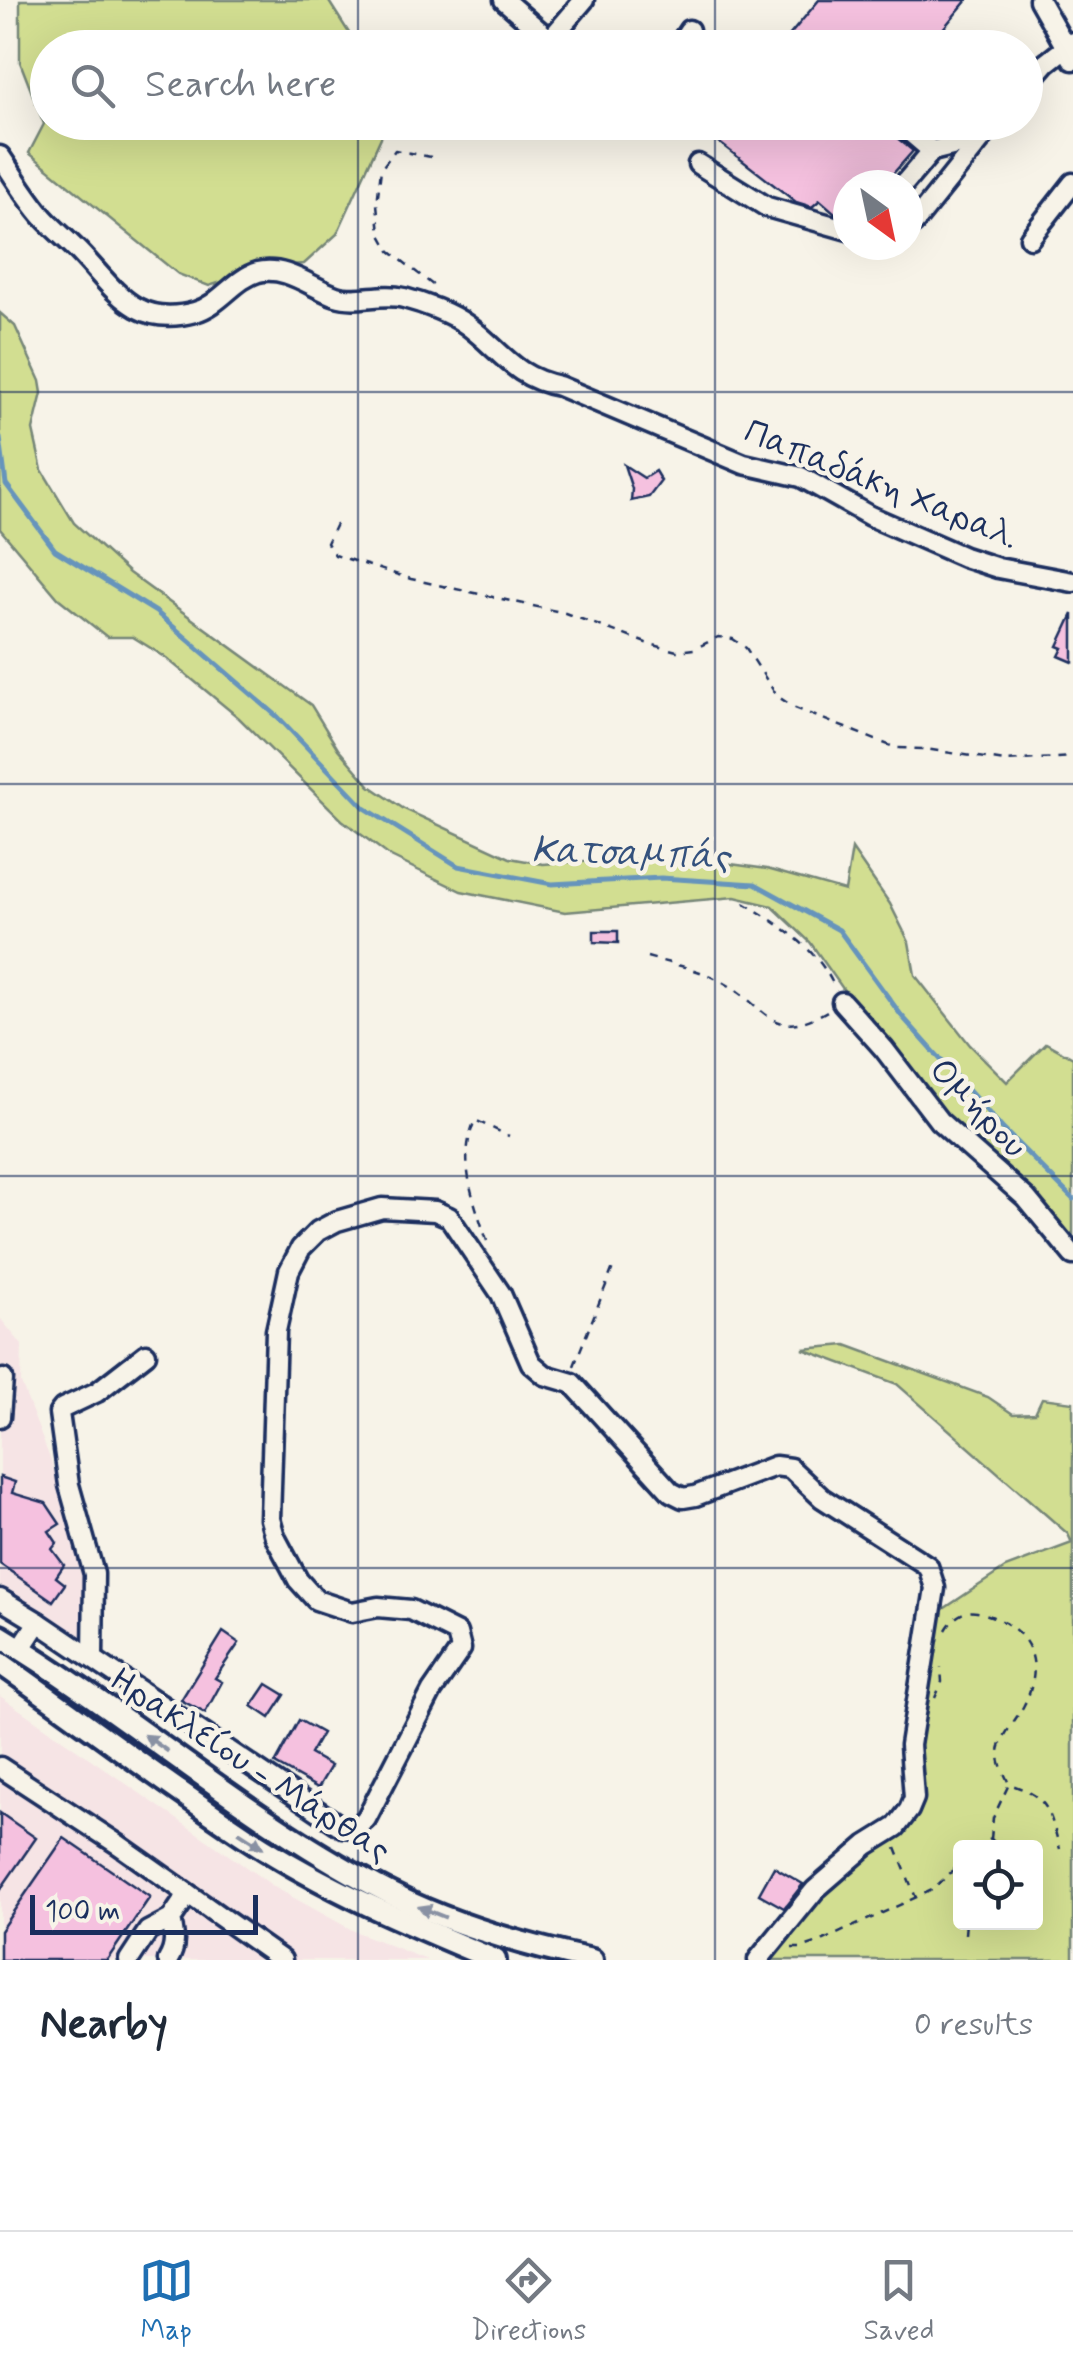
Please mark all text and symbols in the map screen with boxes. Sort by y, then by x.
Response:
search box [30,30,1043,140]
icon: search [65,58,120,113]
text: Search here [145,61,336,110]
north arrow [833,170,923,260]
street label: Παπαδάκη Χαραλ. [737,409,1025,561]
water label: Κατσαμπάς [531,827,733,883]
street label: Ομήρου [919,1048,1037,1168]
street label: Ηρακλείου - Μάρθας [101,1658,399,1874]
one-way arrow [142,1734,169,1753]
one-way arrow [238,1830,265,1848]
map controls [953,1840,1043,1930]
button: locate [953,1840,1043,1930]
scale bar [30,1890,258,1934]
text: 100 m [45,1894,120,1931]
one-way arrow [417,1903,447,1919]
text: Nearby [40,1998,168,2053]
text: 0 results [914,2004,1033,2046]
tab: Map [139,2253,194,2350]
tab: Directions [471,2253,586,2350]
tab: Saved [864,2253,934,2350]

